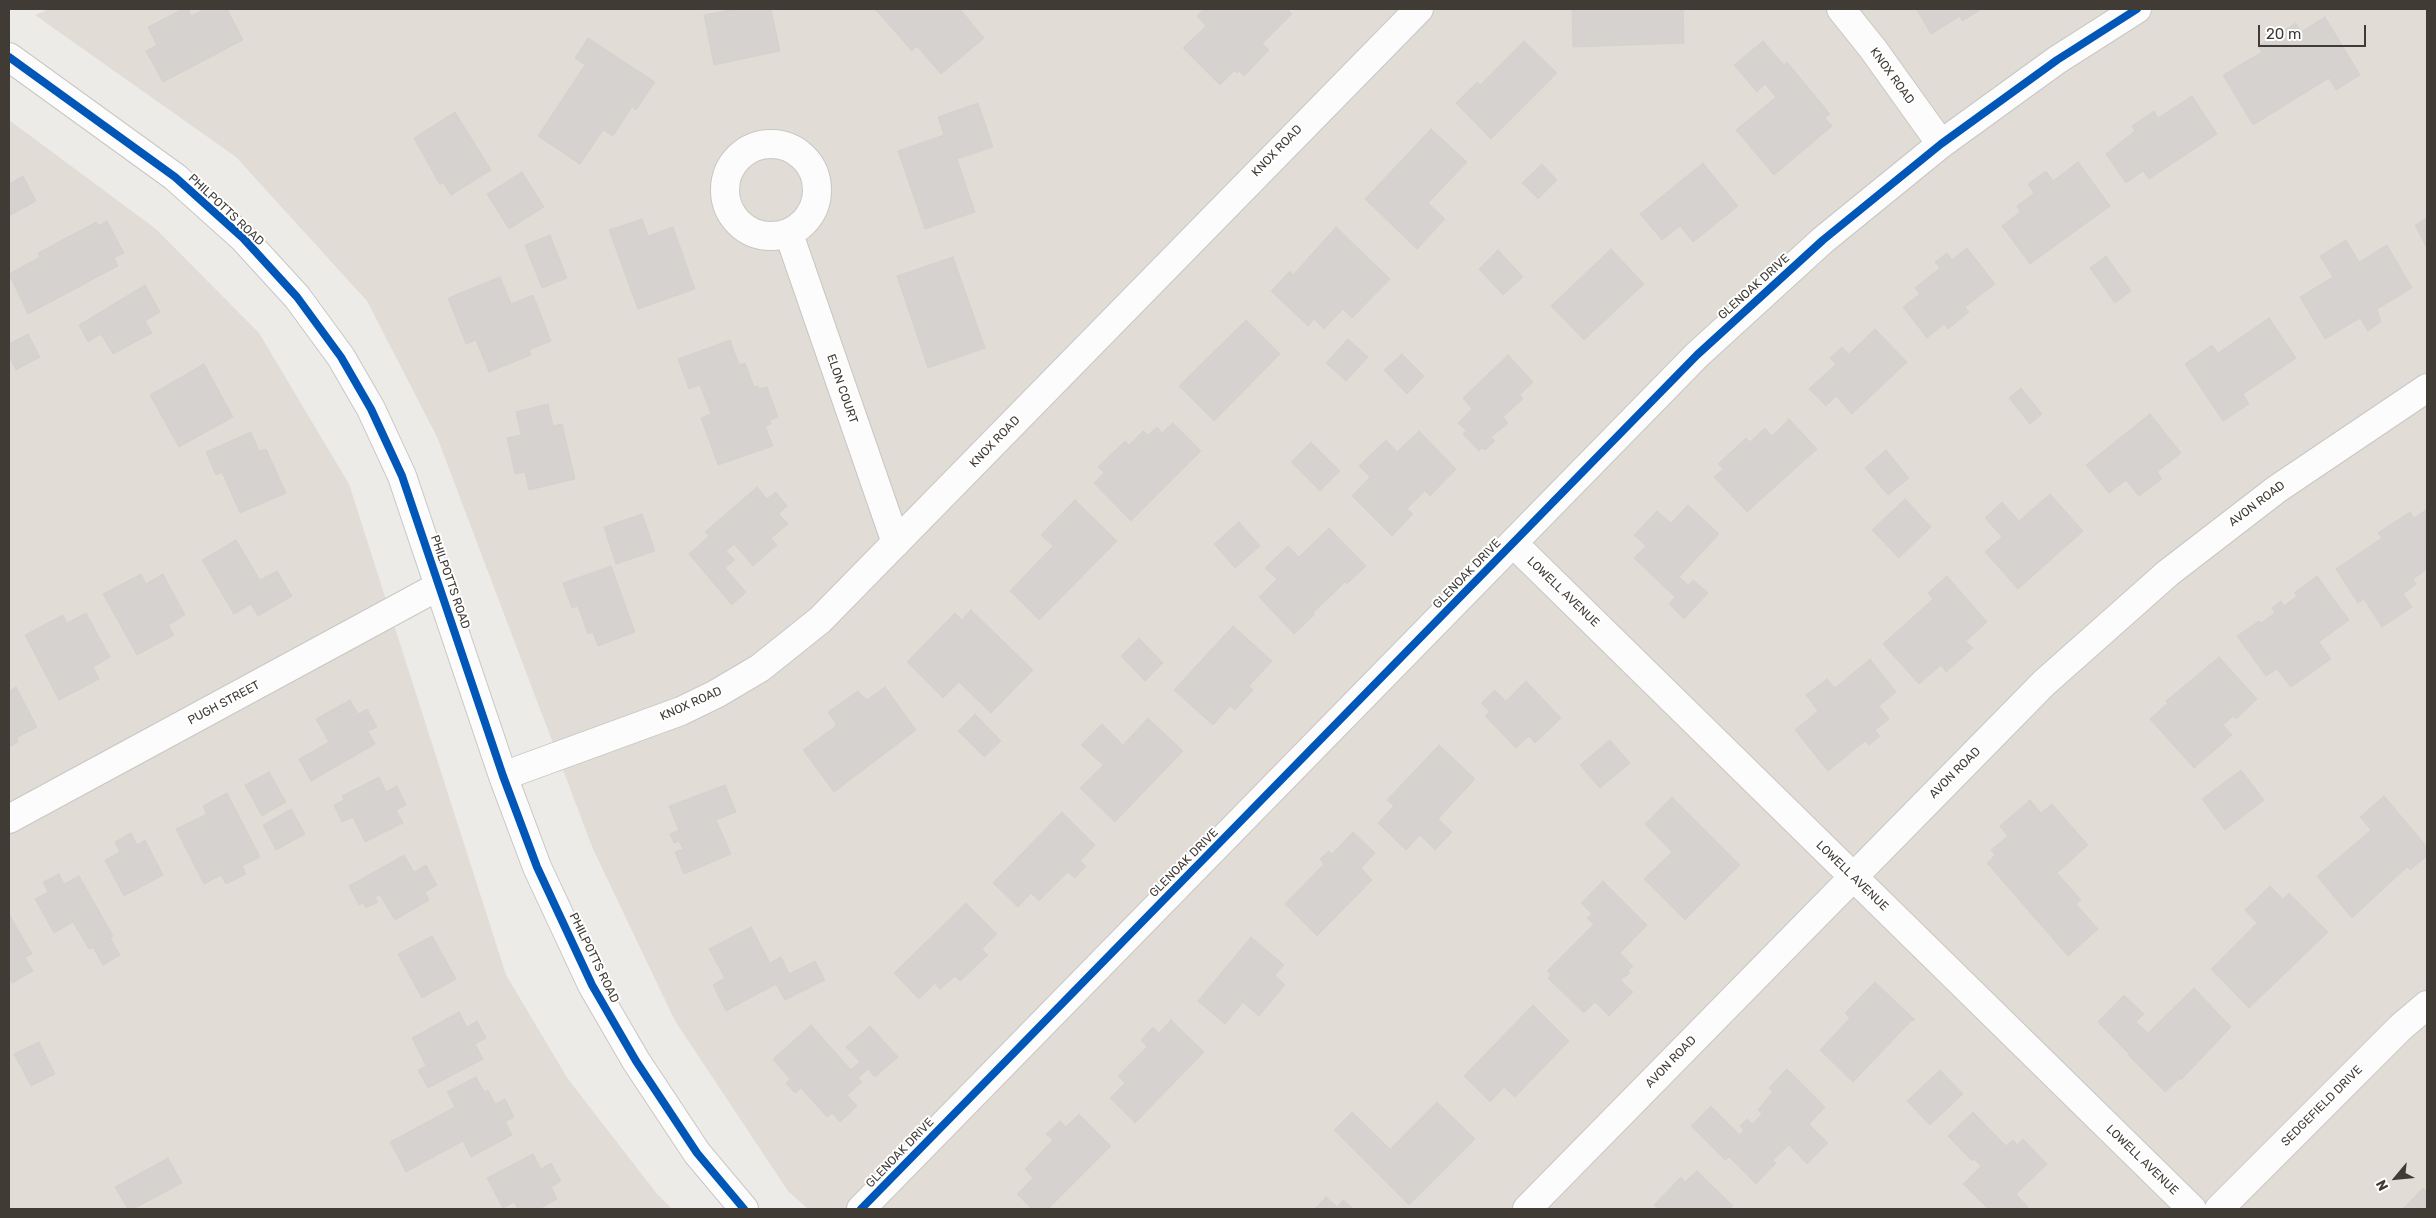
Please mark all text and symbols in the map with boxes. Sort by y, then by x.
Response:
scale bar [2261,15,2368,47]
text: 20 m [2266,25,2301,43]
street label: KNOX ROAD [1867,45,1917,107]
street label: KNOX ROAD [1249,122,1305,180]
street label: PHILPOTTS ROAD [185,171,267,249]
street label: GLENOAK DRIVE [1715,251,1793,323]
street label: ELON COURT [823,352,861,426]
street label: KNOX ROAD [967,413,1023,471]
street label: AVON ROAD [2226,478,2288,530]
street label: PHILPOTTS ROAD [427,533,473,631]
street label: GLENOAK DRIVE [1430,536,1504,612]
street label: LOWELL AVENUE [1524,554,1602,630]
street label: PUGH STREET [186,678,262,728]
street label: KNOX ROAD [658,684,724,724]
street label: AVON ROAD [1926,744,1984,802]
street label: GLENOAK DRIVE [1147,826,1221,900]
street label: LOWELL AVENUE [1813,838,1891,914]
street label: PHILPOTTS ROAD [566,911,622,1005]
street label: AVON ROAD [1643,1033,1699,1091]
street label: SEDGEFIELD DRIVE [2279,1063,2365,1149]
street label: GLENOAK DRIVE [863,1115,937,1191]
street label: LOWELL AVENUE [2103,1122,2181,1198]
north arrow [2371,1153,2421,1203]
text: N [2372,1177,2392,1194]

